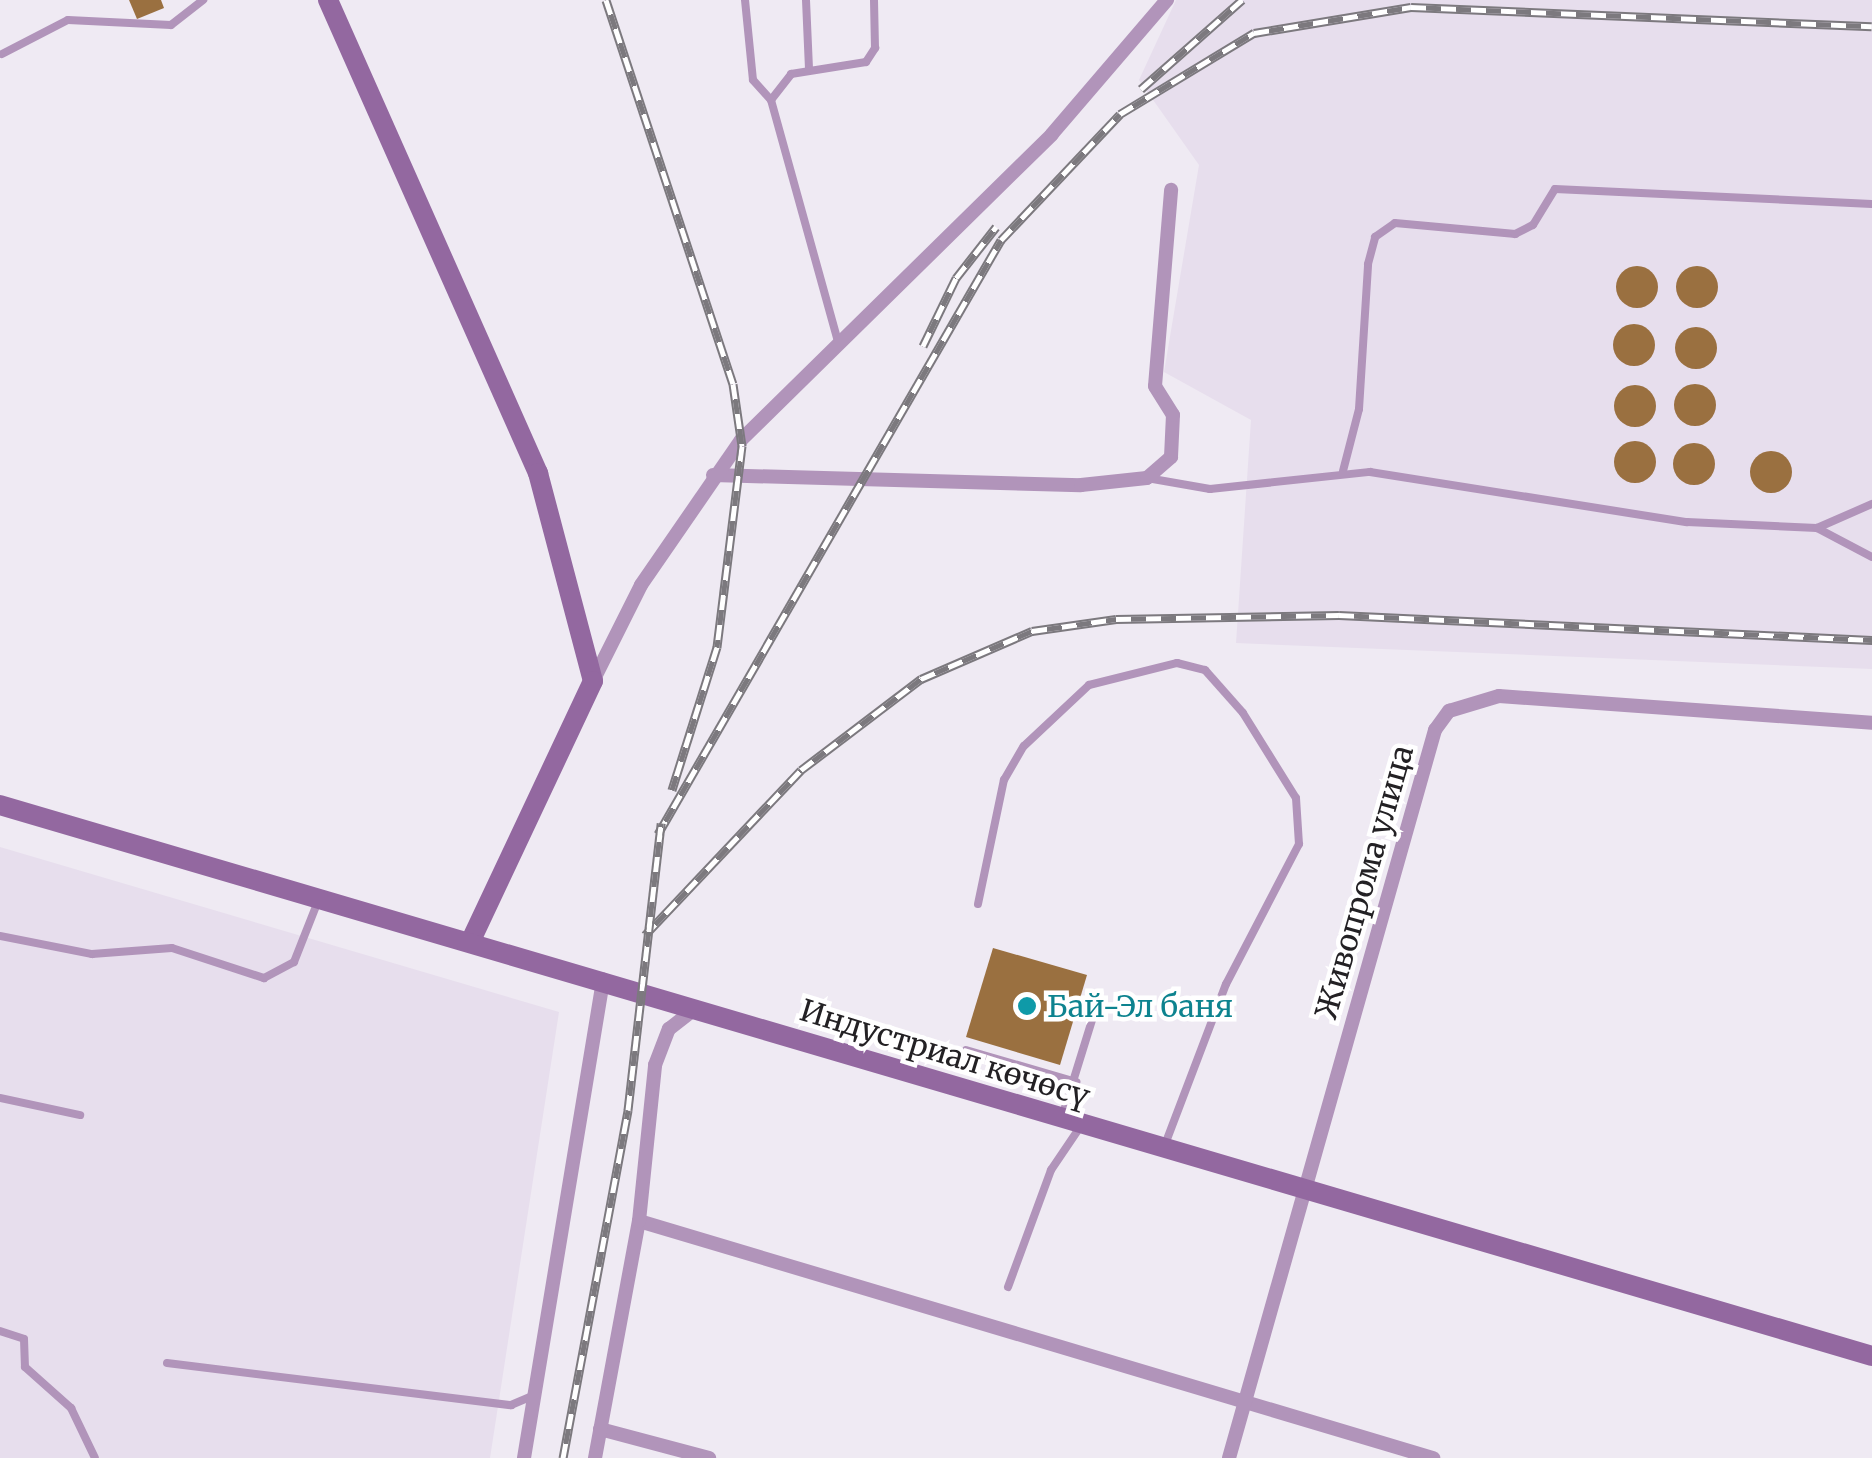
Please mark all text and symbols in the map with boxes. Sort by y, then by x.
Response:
street label: Живопрома улица [1308,741,1420,1023]
place label: Бай-Эл баня [1047,988,1233,1024]
street label: Индустриал көчөсү [796,992,1094,1114]
marker: Бай-Эл баня [1016,995,1038,1017]

